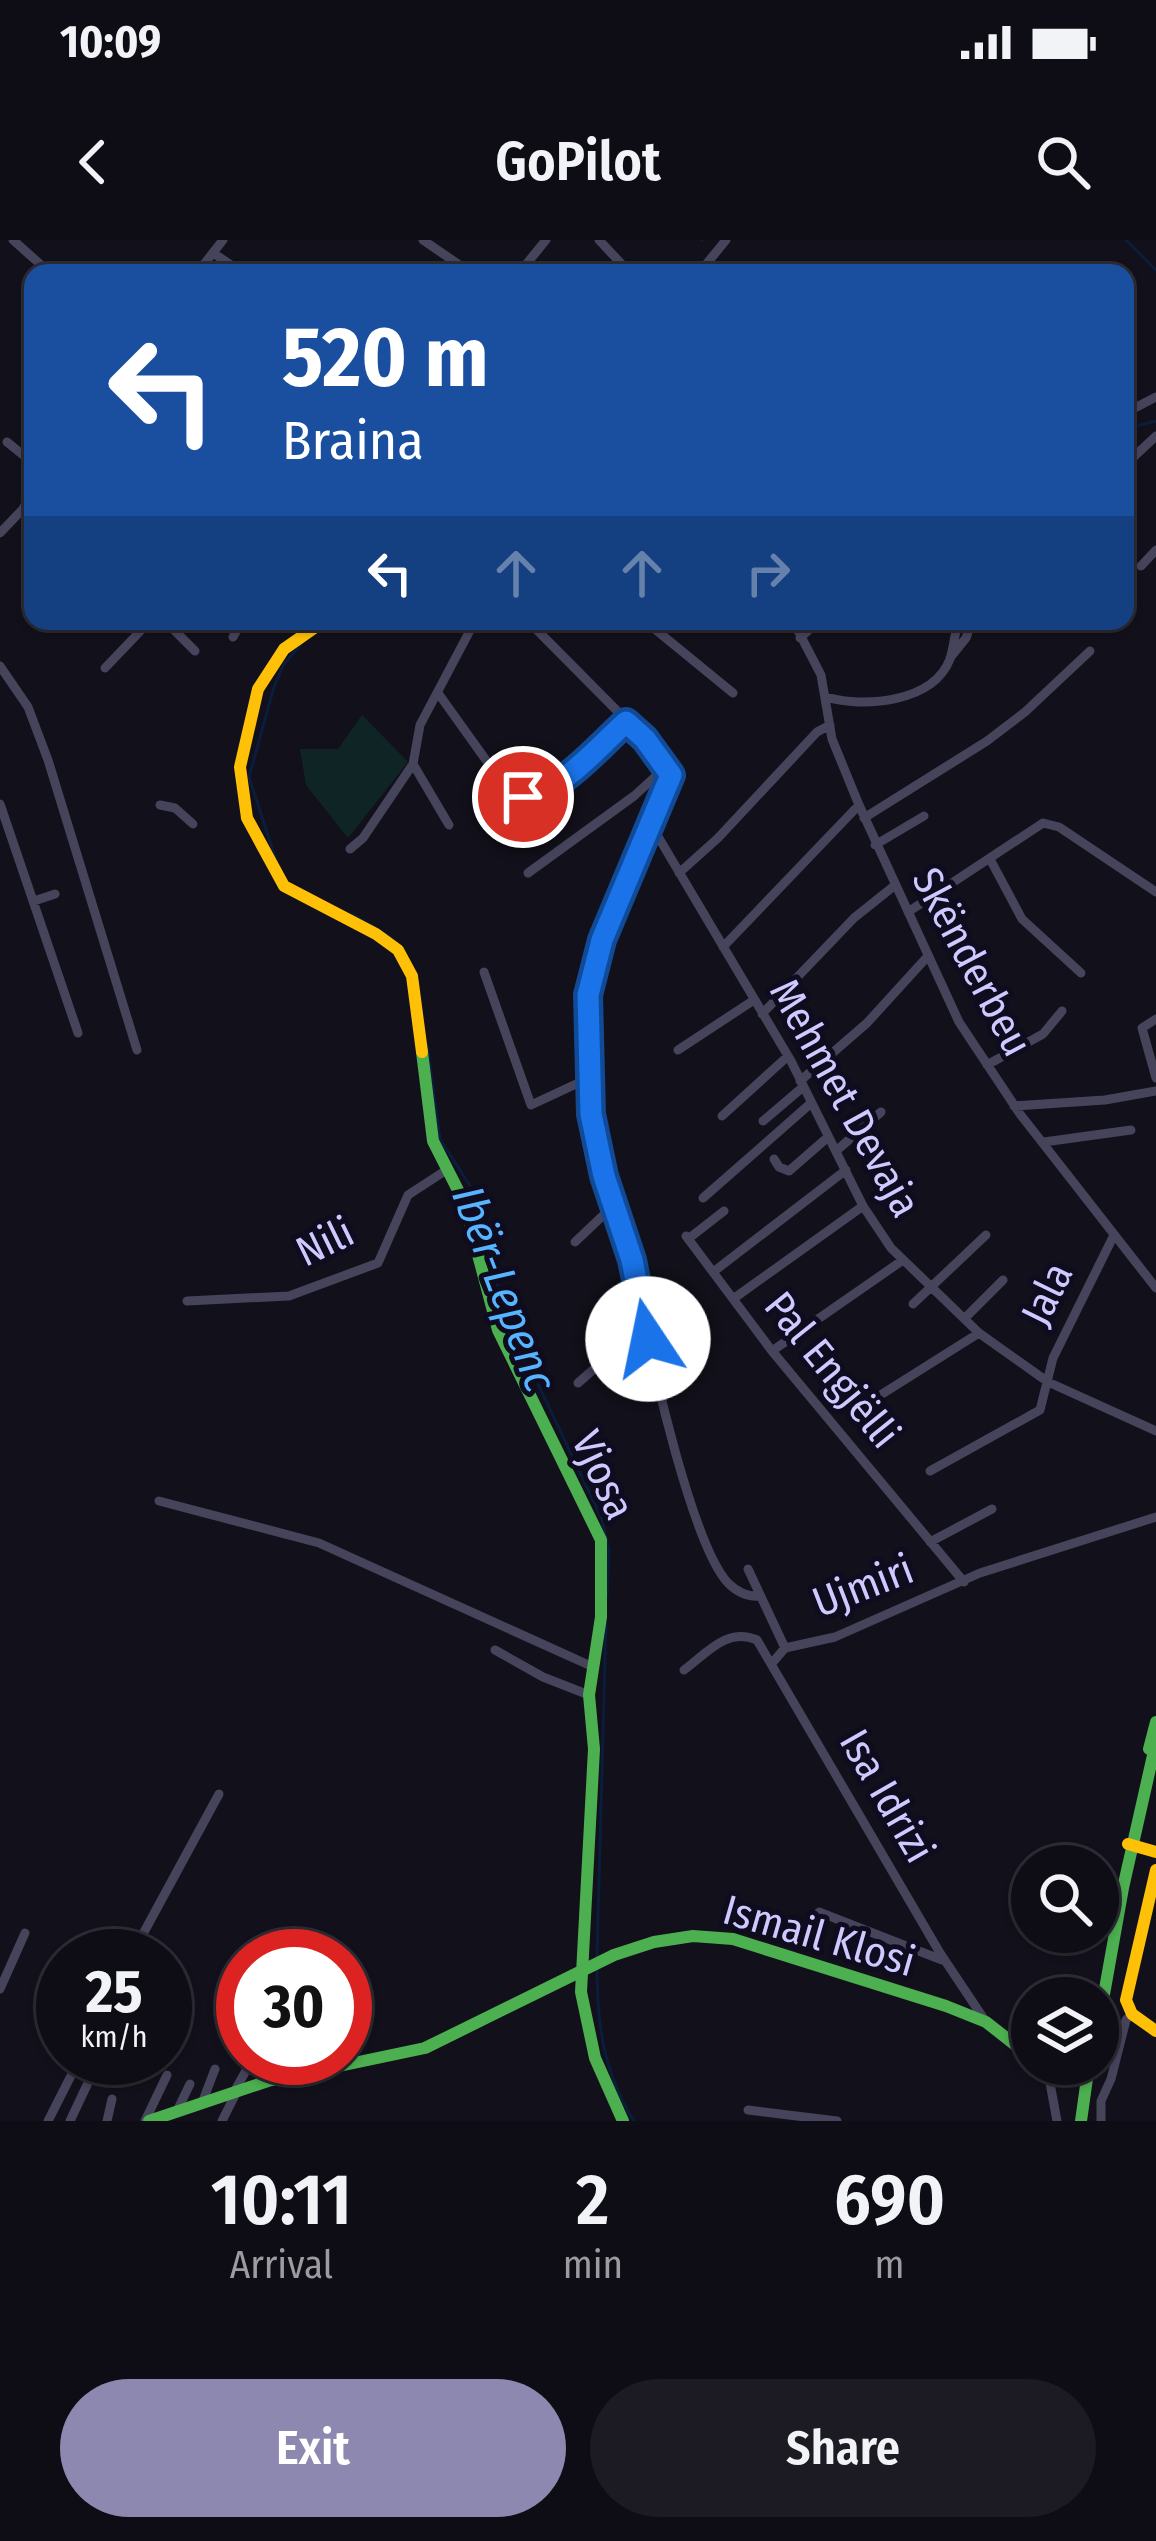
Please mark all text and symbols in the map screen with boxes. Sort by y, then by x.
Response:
text: 10:09 [60,15,161,69]
icon: back [60,129,126,195]
icon: search [1030,129,1096,195]
text: GoPilot [495,130,661,194]
text: 520 m [282,307,489,408]
icon: left [84,312,240,468]
text: Braina [282,409,424,473]
icon: left [357,540,423,606]
icon: ahead [483,540,549,606]
icon: ahead [609,540,675,606]
icon: right [735,540,801,606]
pin [472,746,574,848]
icon: arrive [490,764,556,830]
street label: Skënderbeu [902,859,1042,1065]
street label: Mehmet Devaja [759,971,931,1225]
water label: Ibër-Lepenc [440,1179,568,1400]
street label: Nili [288,1207,362,1277]
street label: Jala [1011,1255,1083,1333]
position arrow [585,1276,711,1402]
street label: Pal Engjëlli [754,1282,910,1458]
street label: Vjosa [561,1423,645,1527]
street label: Ujmiri [806,1544,920,1628]
street label: Isa Idrizi [829,1721,945,1871]
map controls [1011,1845,1119,2085]
button: search [1011,1845,1119,1953]
street label: Ismail Klosi [717,1885,921,1987]
speed limit sign: 30 [216,1929,372,2085]
text: 25 [85,1956,143,2028]
button: layers [1011,1977,1119,2085]
text: km/h [81,2019,147,2055]
text: 10:11 [211,2157,352,2243]
text: 2 [576,2157,609,2243]
text: 690 [834,2157,945,2243]
text: Arrival [230,2242,333,2288]
text: min [563,2242,623,2288]
text: m [875,2242,905,2288]
button: Exit [60,2379,566,2517]
button: Share [590,2379,1096,2517]

